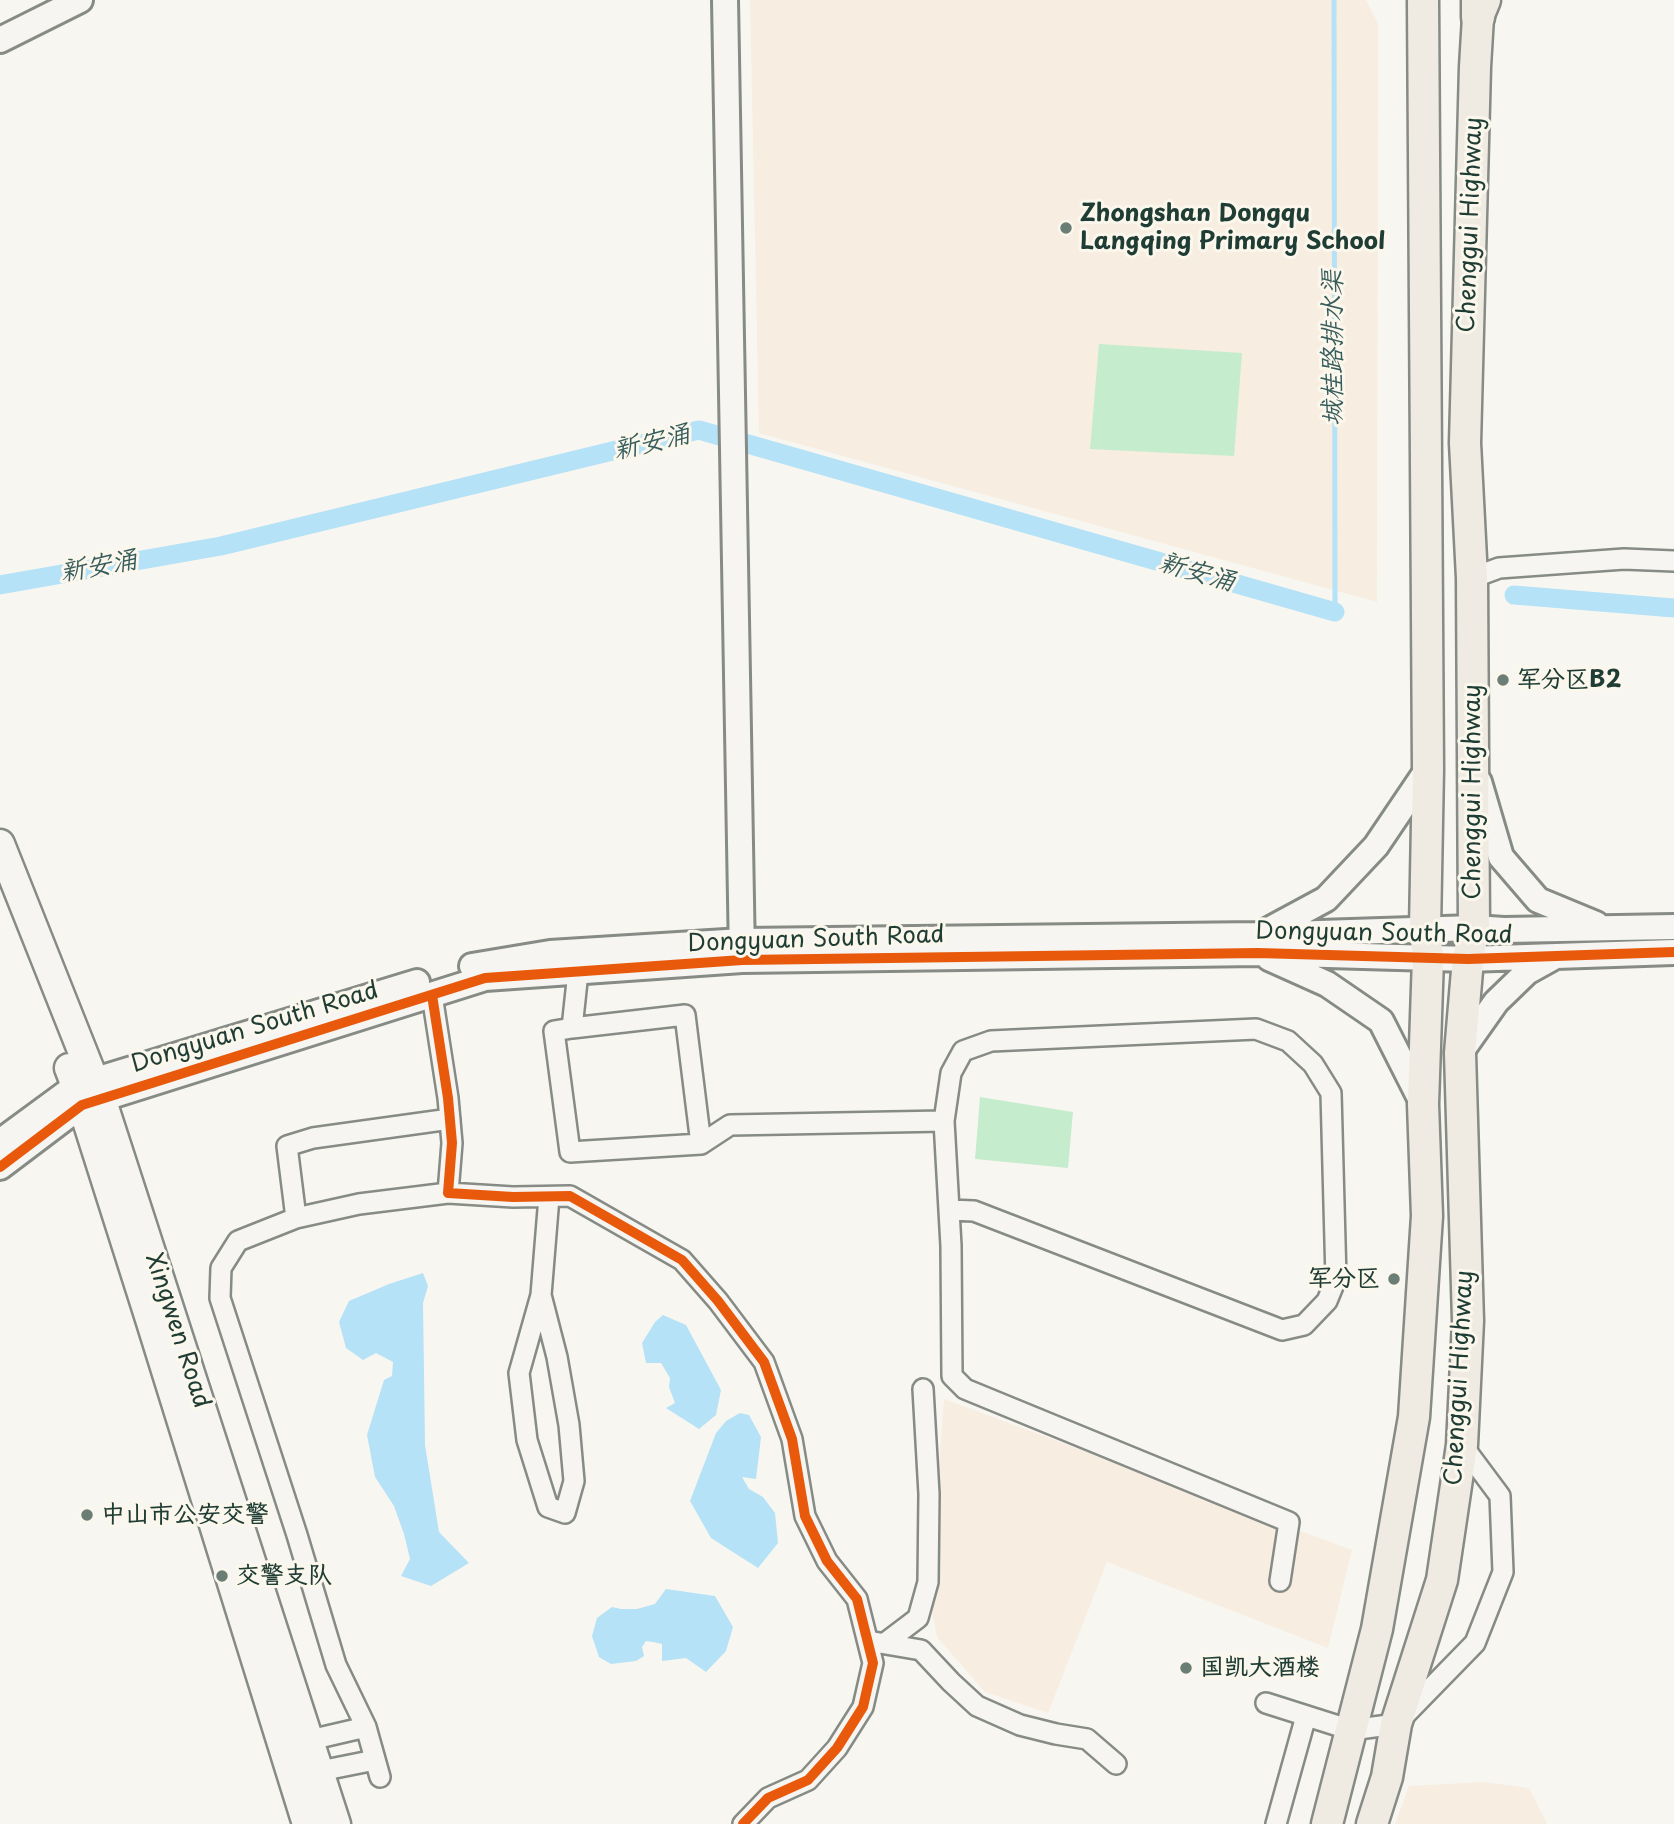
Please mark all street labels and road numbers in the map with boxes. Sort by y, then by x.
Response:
street label: Chenggui Highway [1453,117,1489,333]
street label: Chenggui Highway [1459,684,1487,900]
street label: Dongyuan South Road [1255,917,1513,951]
street label: Dongyuan South Road [687,921,945,959]
street label: Dongyuan South Road [128,977,382,1079]
street label: Xingwen Road [138,1250,216,1412]
street label: Chenggui Highway [1440,1270,1480,1486]

